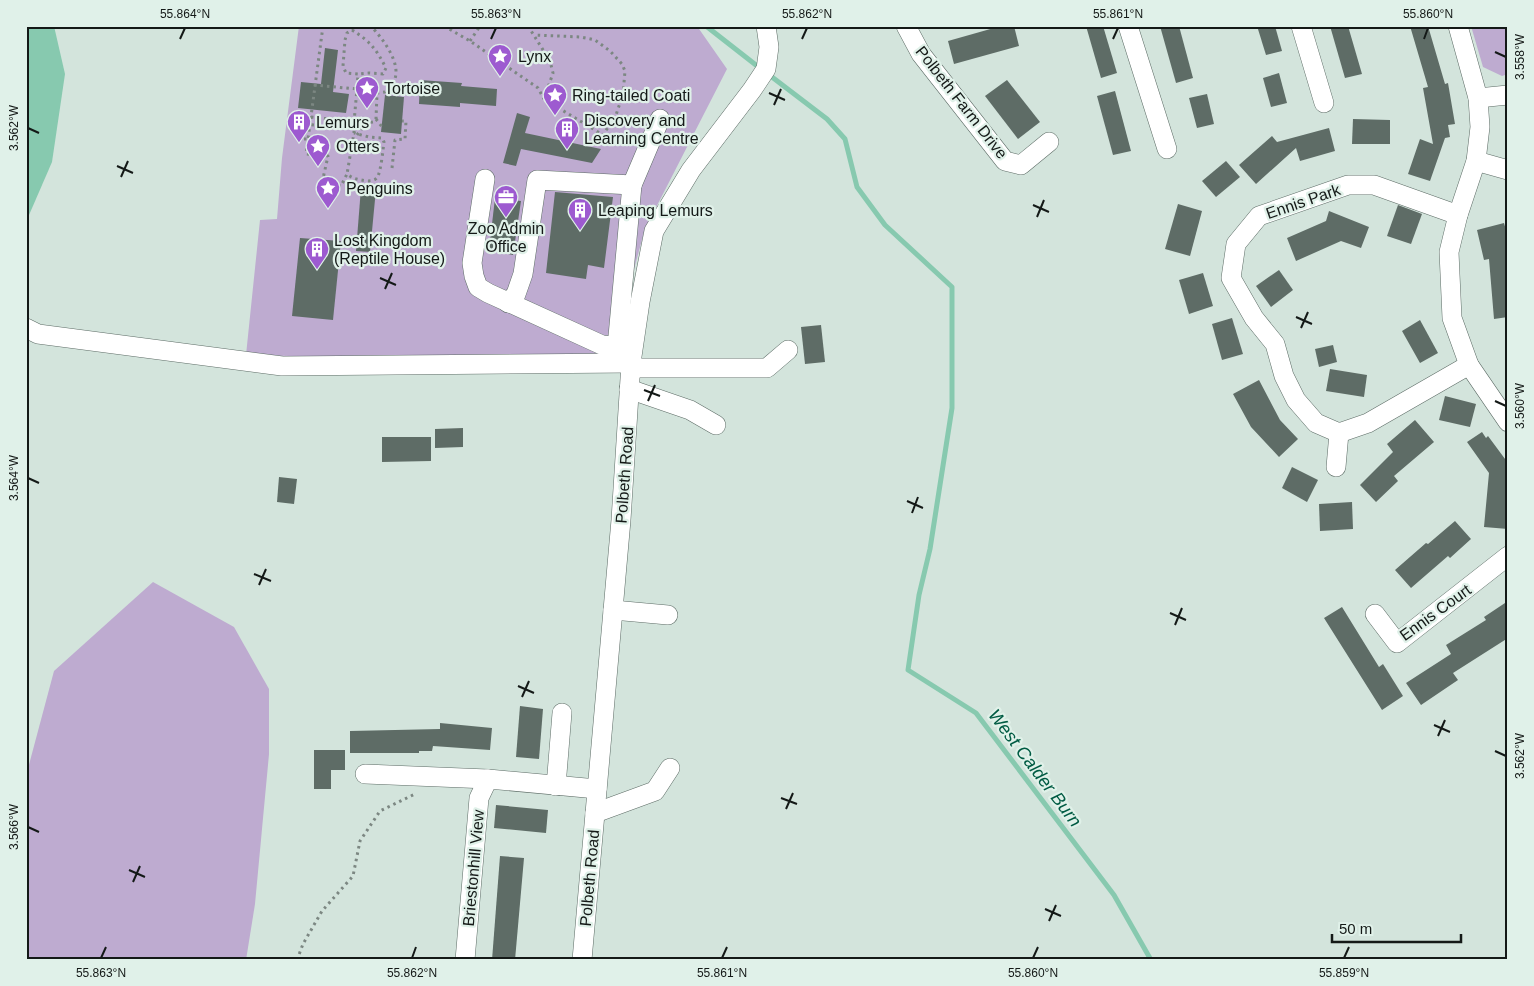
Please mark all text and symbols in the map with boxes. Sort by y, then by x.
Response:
text: 55.864°N [160,7,210,21]
text: 55.863°N [471,7,521,21]
text: 55.862°N [782,7,832,21]
text: 55.861°N [1093,7,1143,21]
text: 55.860°N [1403,7,1453,21]
text: 3.558°W [1513,33,1527,80]
place icon: Lynx [487,43,513,77]
street label: Polbeth Farm Drive [912,43,1011,162]
place label: Lynx [518,48,551,65]
place icon: Tortoise [354,75,380,109]
place label: Tortoise [384,80,440,97]
place icon: Ring-tailed Coati [542,82,568,116]
place label: Ring-tailed Coati [572,87,690,104]
text: 3.562°W [7,104,21,151]
building icon: Lemurs [286,109,312,143]
place label: Discovery and Learning Centre [584,112,699,147]
place label: Lemurs [316,114,369,131]
building icon: Discovery and Learning Centre [554,116,580,150]
place icon: Otters [305,133,331,167]
place label: Otters [336,138,380,155]
place icon: Penguins [315,175,341,209]
place label: Penguins [346,180,413,197]
street label: Ennis Park [1264,181,1343,222]
office icon: Zoo Admin Office [493,184,519,218]
building icon: Leaping Lemurs [567,197,593,231]
place label: Leaping Lemurs [598,202,713,219]
place label: Zoo Admin Office [468,220,544,255]
place label: Lost Kingdom (Reptile House) [334,232,445,267]
building icon: Lost Kingdom (Reptile House) [304,236,330,270]
text: 3.560°W [1513,382,1527,429]
street label: Polbeth Road [613,426,636,524]
text: 3.564°W [7,454,21,501]
street label: Ennis Court [1396,581,1475,644]
water label: West Calder Burn [984,705,1086,831]
text: 3.562°W [1513,732,1527,779]
text: 3.566°W [7,803,21,850]
street label: Briestonhill View [460,809,487,927]
street label: Polbeth Road [577,829,602,927]
scale bar [1332,911,1460,943]
text: 50 m [1339,920,1372,937]
text: 55.863°N [76,966,126,980]
text: 55.862°N [387,966,437,980]
text: 55.861°N [697,966,747,980]
text: 55.860°N [1008,966,1058,980]
text: 55.859°N [1319,966,1369,980]

